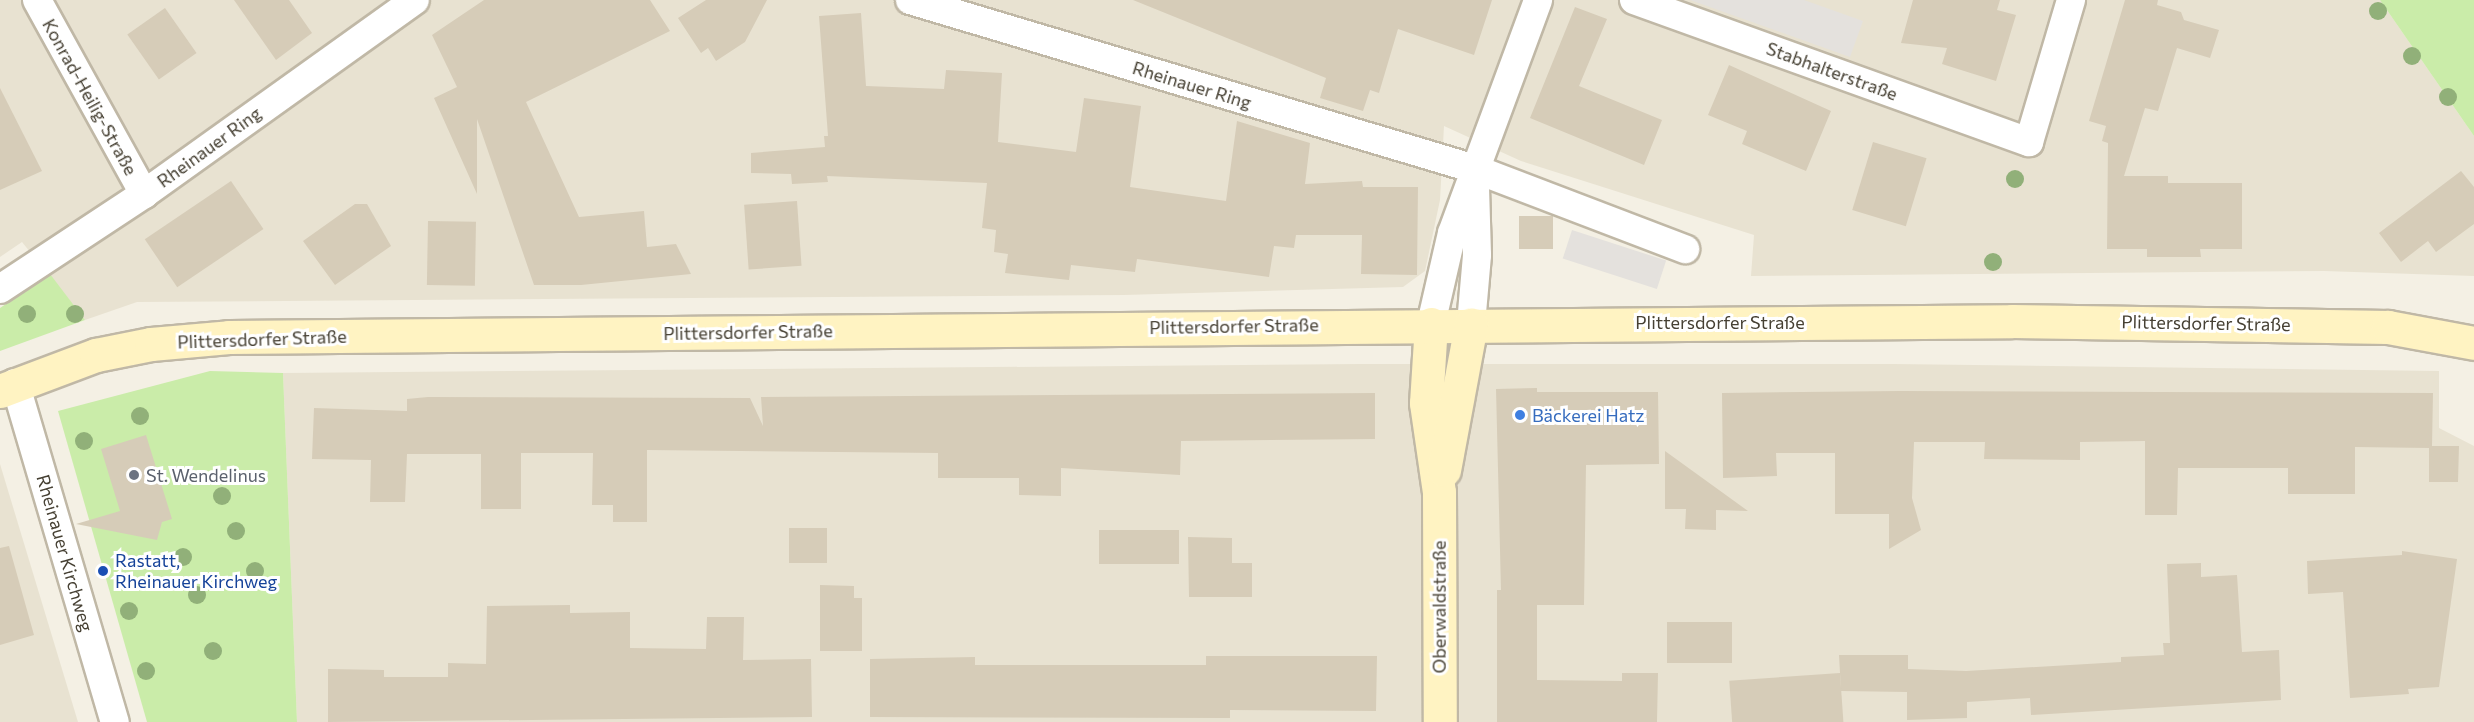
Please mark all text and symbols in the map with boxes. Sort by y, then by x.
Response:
street label: Konrad-Heilig-Straße [38,15,142,179]
street label: Stabhalterstraße [1763,37,1901,105]
street label: Rheinauer Ring [1130,57,1254,113]
street label: Rheinauer Ring [153,102,265,192]
street label: Plittersdorfer Straße [1635,311,1805,333]
street label: Plittersdorfer Straße [2121,311,2291,335]
street label: Plittersdorfer Straße [1149,314,1319,338]
street label: Plittersdorfer Straße [663,320,833,344]
street label: Plittersdorfer Straße [177,325,347,353]
place label: Bäckerei Hatz [1532,404,1644,426]
marker: Bäckerei Hatz [1513,408,1527,422]
place label: St. Wendelinus [146,464,266,486]
marker: St. Wendelinus [127,468,141,482]
street label: Rheinauer Kirchweg [32,472,98,634]
street label: Oberwaldstraße [1428,541,1450,673]
place label: Rastatt, Rheinauer Kirchweg [115,550,277,592]
marker: Rastatt, Rheinauer Kirchweg [96,564,110,578]

